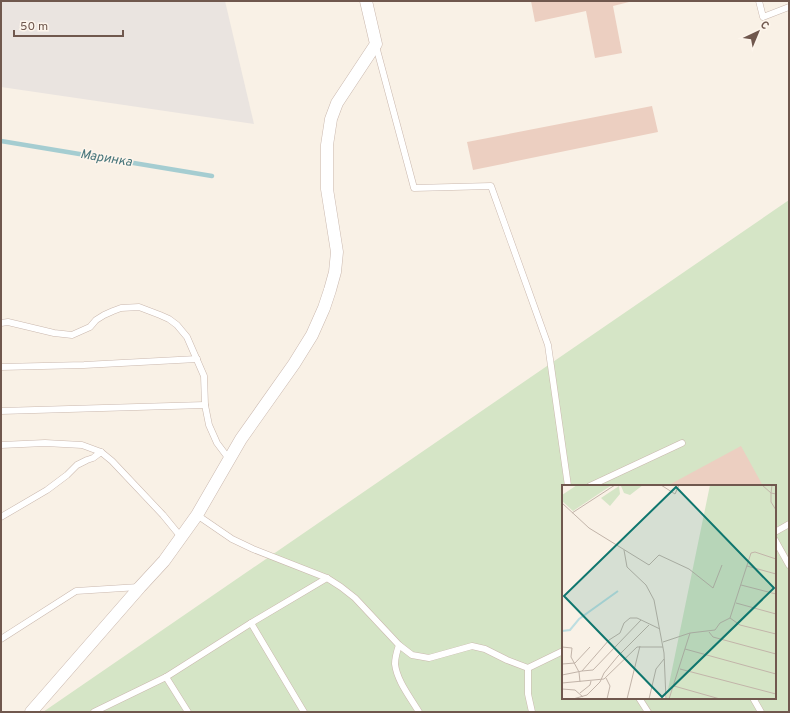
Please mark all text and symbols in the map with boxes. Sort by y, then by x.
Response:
scale bar [14,12,123,38]
north arrow [738,12,778,52]
text: С [757,18,772,33]
text: 50 m [20,19,48,35]
water label: Маринка [79,147,133,171]
inset map [562,485,776,699]

